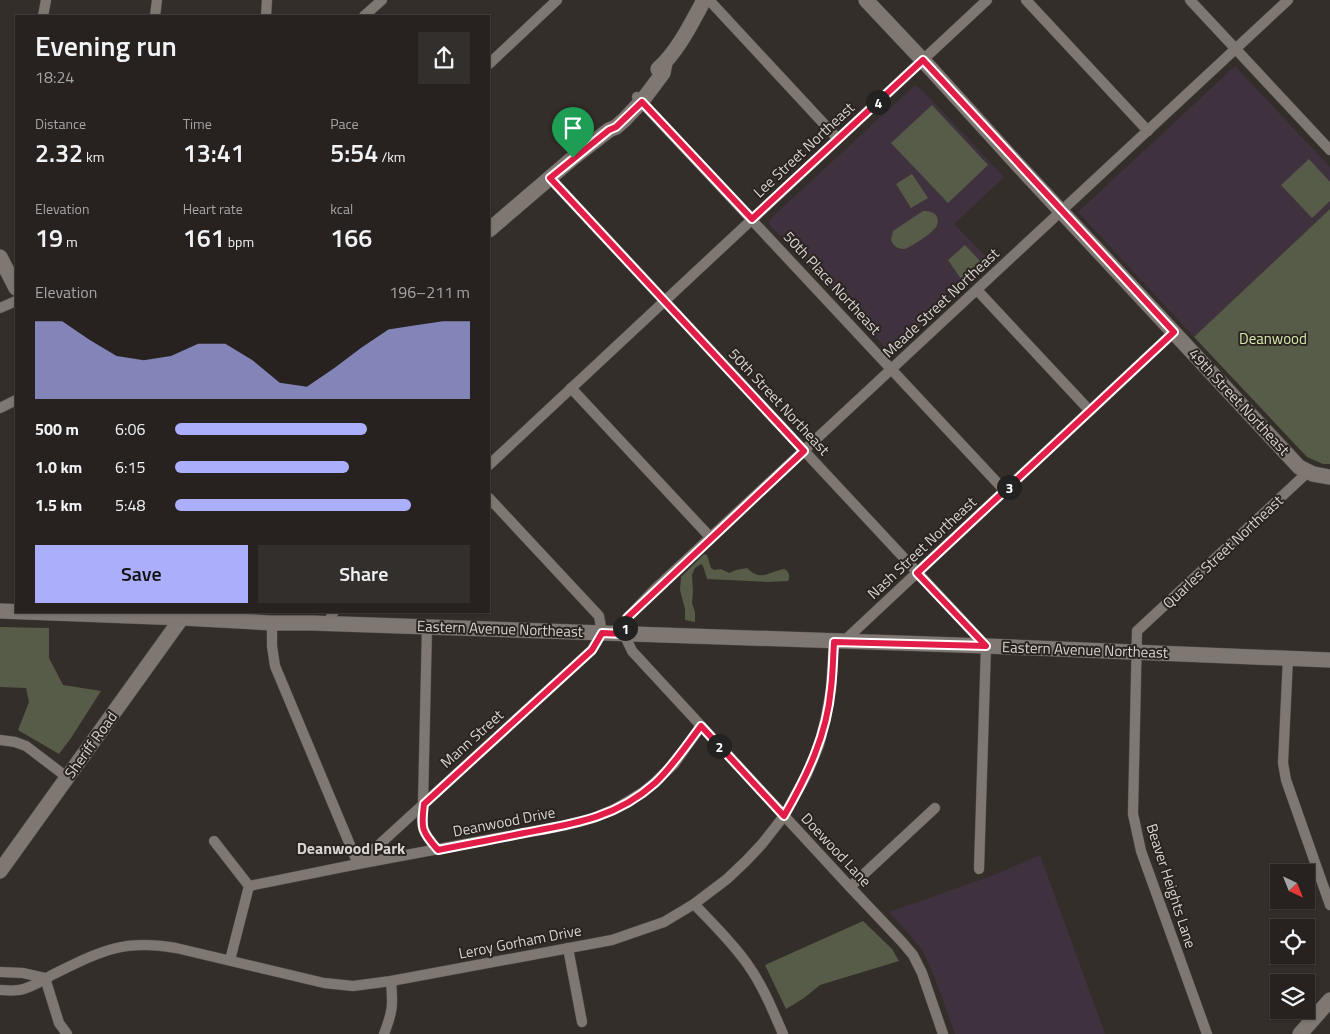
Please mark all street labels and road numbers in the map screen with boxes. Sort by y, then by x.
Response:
street label: Lee Street Northeast [748,96,860,203]
street label: 50th Place Northeast [778,226,887,340]
street label: Meade Street Northeast [877,242,1005,363]
street label: 50th Street Northeast [723,343,836,461]
street label: 49th Street Northeast [1183,343,1296,461]
street label: Quarles Street Northeast [1157,489,1289,614]
street label: Nash Street Northeast [862,490,982,604]
street label: Eastern Avenue Northeast [417,614,584,643]
street label: Eastern Avenue Northeast [1002,635,1169,664]
street label: Mann Street [435,703,509,773]
street label: Sheriff Road [58,706,123,783]
street label: Deanwood Drive [451,800,557,843]
street label: Doewood Lane [796,807,877,892]
street label: Beaver Heights Lane [1140,821,1202,951]
street label: Leroy Gorham Drive [457,918,583,965]

